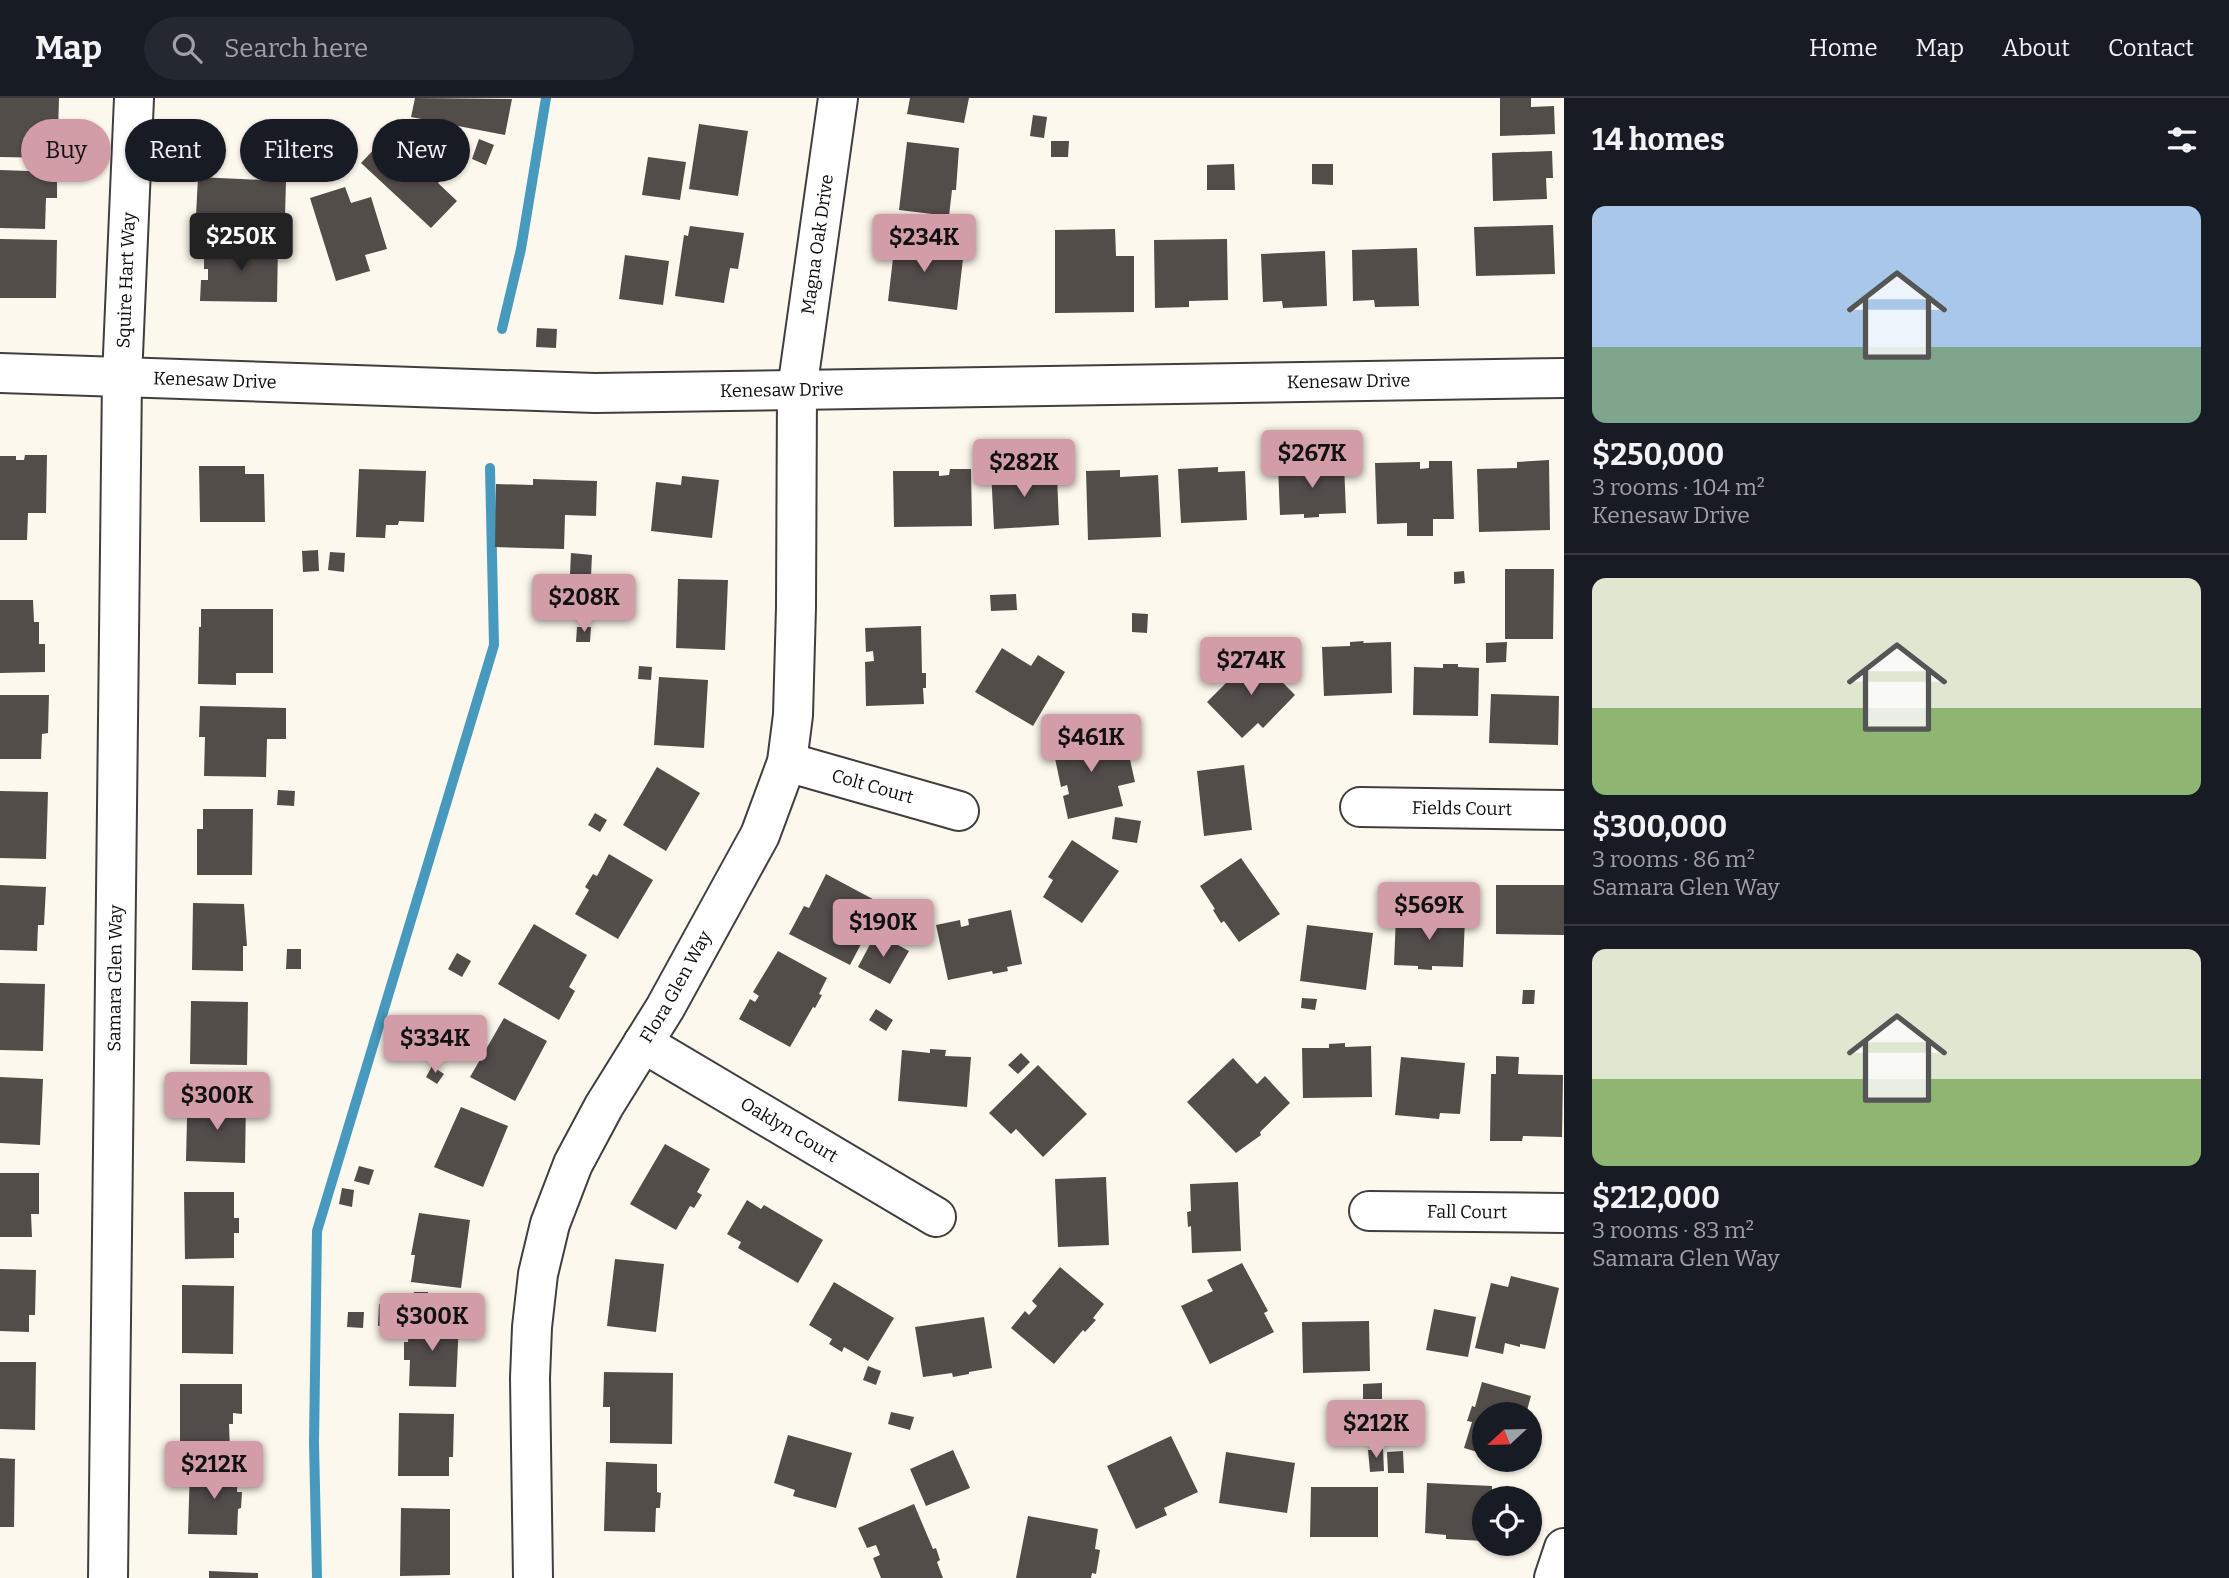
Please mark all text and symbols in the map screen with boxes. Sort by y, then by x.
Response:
search box [144,17,634,80]
text: Map [35,28,102,68]
icon: search [168,29,206,67]
text: Search here [224,33,368,64]
text: Home [1809,34,1878,62]
text: Map [1916,34,1964,62]
text: About [2002,34,2070,62]
text: Contact [2108,34,2194,62]
chip: Buy [21,119,111,182]
chip: Rent [125,119,226,182]
chip: Filters [240,119,358,182]
chip: New [372,119,470,182]
icon: filters [2163,121,2201,159]
text: 14 homes [1592,122,1725,158]
street label: Magna Oak Drive [797,173,838,316]
street label: Squire Hart Way [112,211,140,349]
pin: $250K [192,214,290,273]
pin: $234K [875,214,973,274]
text: $250K [206,222,276,250]
text: $234K [889,223,959,251]
icon: home [1834,252,1960,378]
street label: Kenesaw Drive [153,367,277,393]
street label: Kenesaw Drive [1287,369,1411,393]
street label: Kenesaw Drive [720,378,844,402]
pin: $267K [1263,430,1361,490]
text: $250,000 [1592,437,1724,473]
text: $267K [1277,439,1347,467]
pin: $282K [975,440,1073,499]
text: $282K [989,448,1059,476]
text: 3 rooms · 104 m² [1592,473,1765,501]
text: Kenesaw Drive [1592,501,1750,529]
pin: $208K [535,574,633,634]
text: $208K [548,583,620,611]
icon: home [1834,624,1960,750]
pin: $274K [1202,638,1300,697]
text: $274K [1216,646,1286,674]
pin: $461K [1042,714,1140,774]
text: $461K [1057,723,1125,751]
street label: Colt Court [829,764,916,809]
street label: Fields Court [1412,797,1513,820]
text: $300,000 [1592,809,1727,845]
text: 3 rooms · 86 m² [1592,845,1755,873]
text: Samara Glen Way [1592,873,1780,901]
pin: $569K [1380,882,1478,942]
text: $569K [1394,891,1464,919]
pin: $190K [834,900,932,959]
street label: Samara Glen Way [103,904,127,1052]
text: $190K [849,908,917,936]
street label: Flora Glen Way [635,927,716,1047]
icon: home [1834,995,1960,1121]
pin: $334K [386,1016,484,1075]
text: $334K [400,1024,470,1052]
pin: $300K [168,1072,266,1132]
text: $300K [181,1081,253,1109]
street label: Oaklyn Court [737,1092,842,1167]
text: $212,000 [1592,1180,1720,1216]
street label: Fall Court [1427,1201,1508,1223]
text: 3 rooms · 83 m² [1592,1216,1754,1244]
text: Samara Glen Way [1592,1244,1780,1272]
pin: $300K [383,1294,481,1353]
text: $300K [396,1302,468,1330]
pin: $212K [1327,1400,1425,1460]
north arrow [1472,1402,1542,1472]
map controls [1472,1402,1542,1556]
text: $212K [1343,1409,1409,1437]
pin: $212K [165,1442,263,1501]
text: $212K [181,1450,247,1478]
button: locate [1472,1486,1542,1556]

